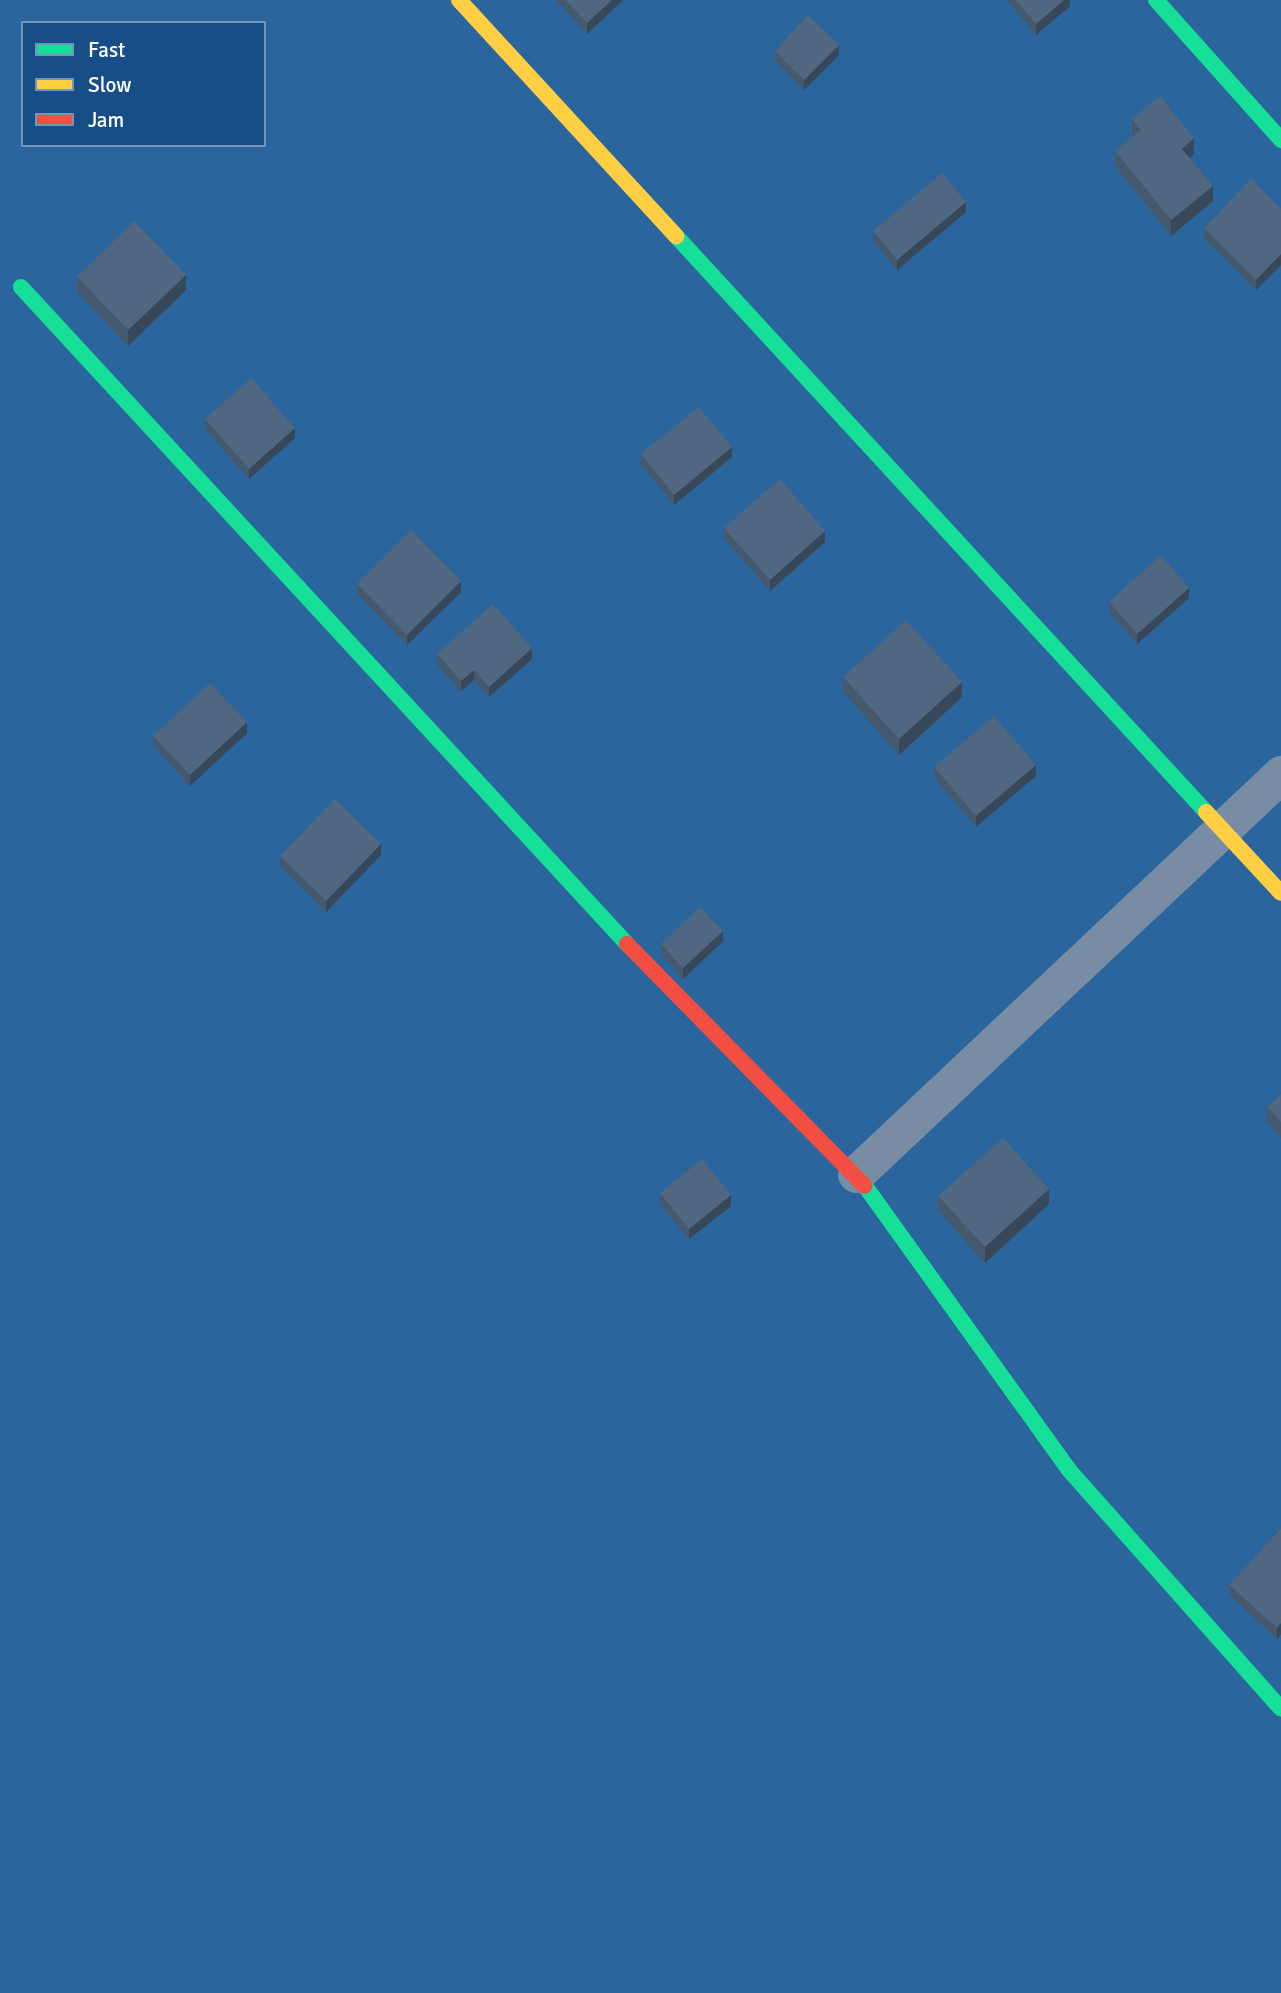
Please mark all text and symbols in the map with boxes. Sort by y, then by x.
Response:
legend [21,21,266,147]
text: Fast [88,37,125,63]
text: Slow [88,72,132,98]
text: Jam [88,107,124,133]

